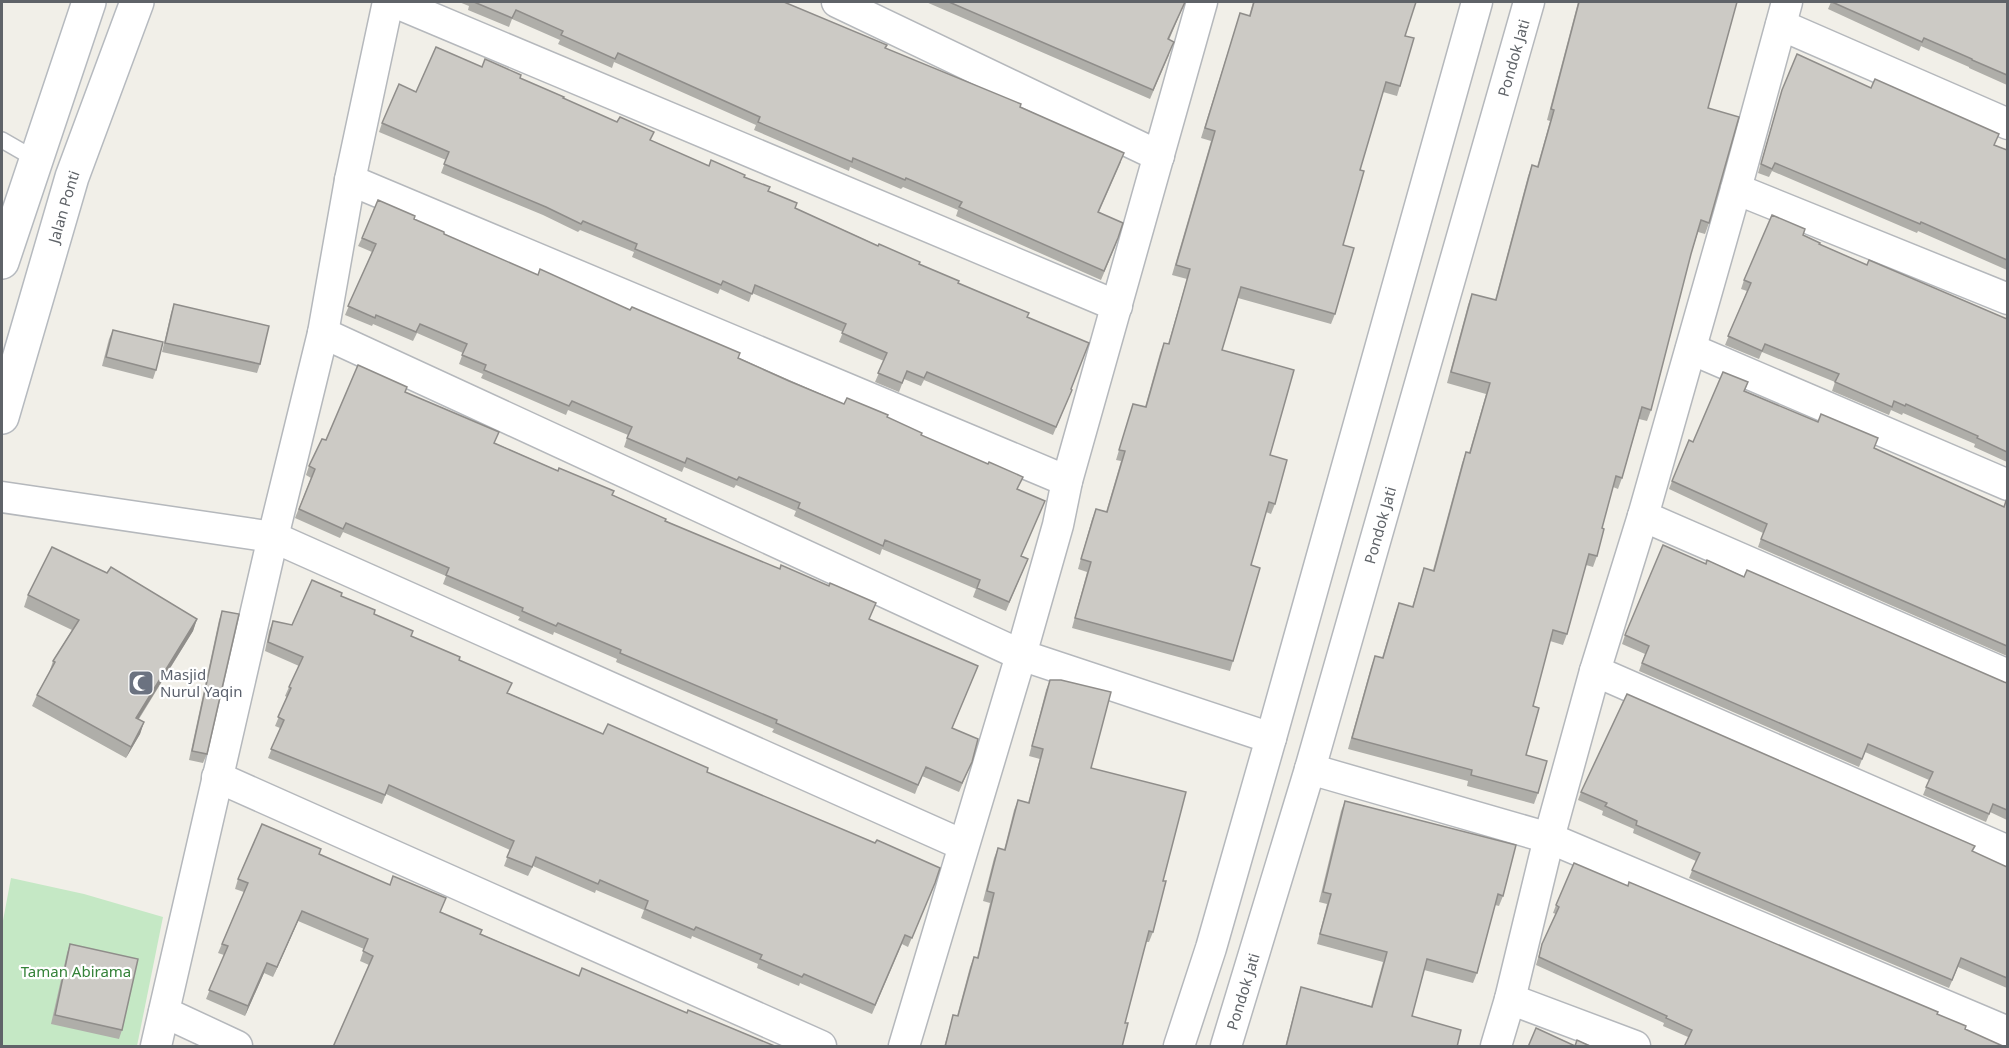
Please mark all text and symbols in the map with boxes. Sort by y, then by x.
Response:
street label: Pondok Jati [1493,17,1534,99]
street label: Jalan Ponti [43,168,84,247]
street label: Pondok Jati [1359,484,1400,566]
place label: Masjid Nurul Yaqin [160,664,242,701]
mosque icon: Masjid Nurul Yaqin [126,668,156,698]
street label: Pondok Jati [1221,951,1264,1032]
park label: Taman Abirama [21,961,131,981]

